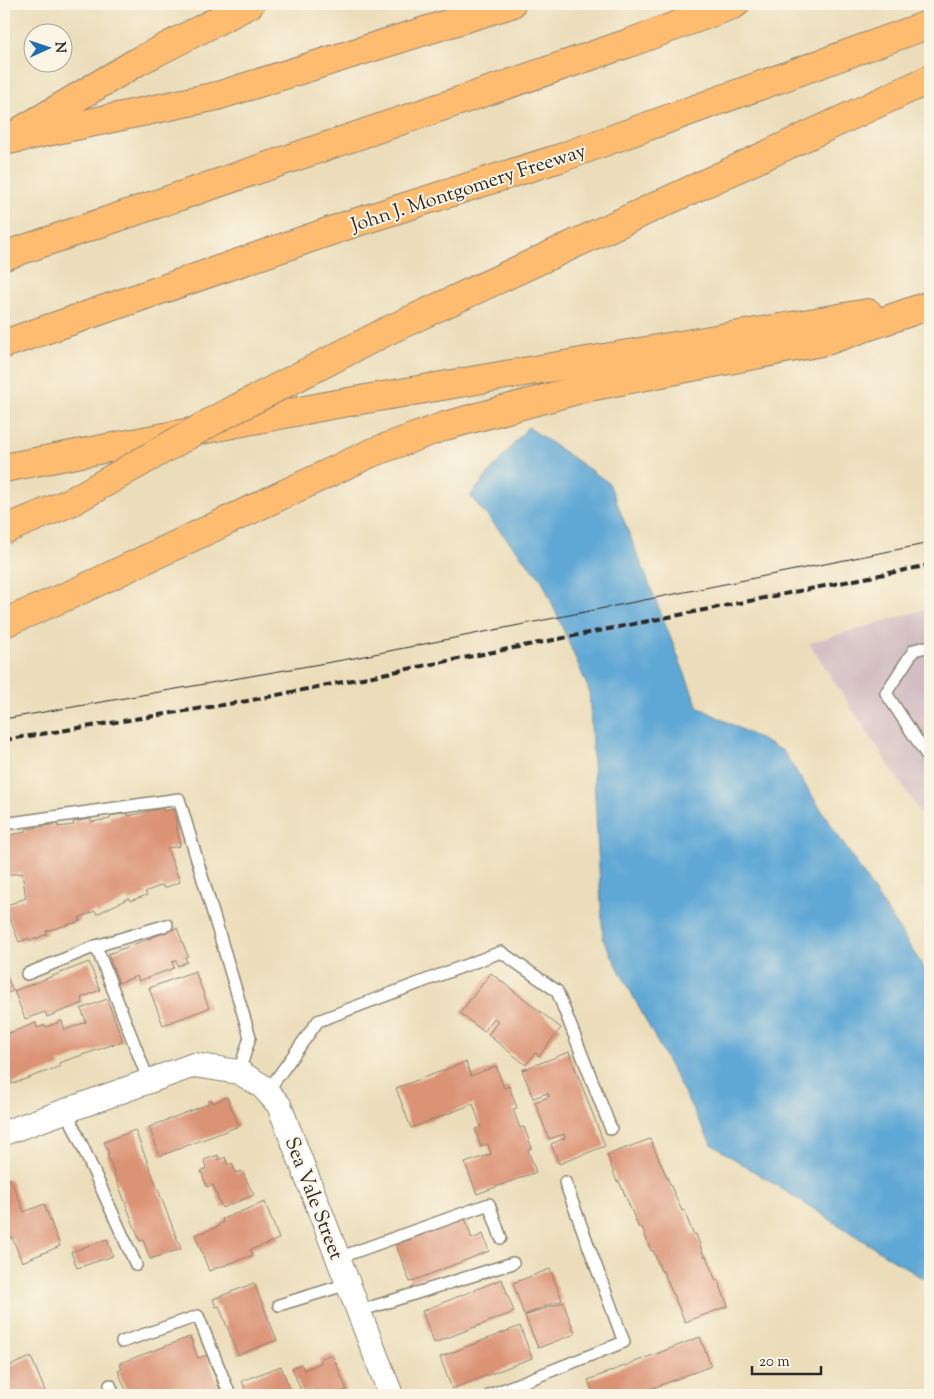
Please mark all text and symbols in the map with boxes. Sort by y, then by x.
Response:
north arrow [22,22,72,72]
text: N [49,41,69,54]
street label: John J. Montgomery Freeway [347,138,590,241]
street label: Sea Vale Street [276,1133,349,1265]
scale bar [752,1344,820,1376]
text: 20 m [759,1352,790,1373]

